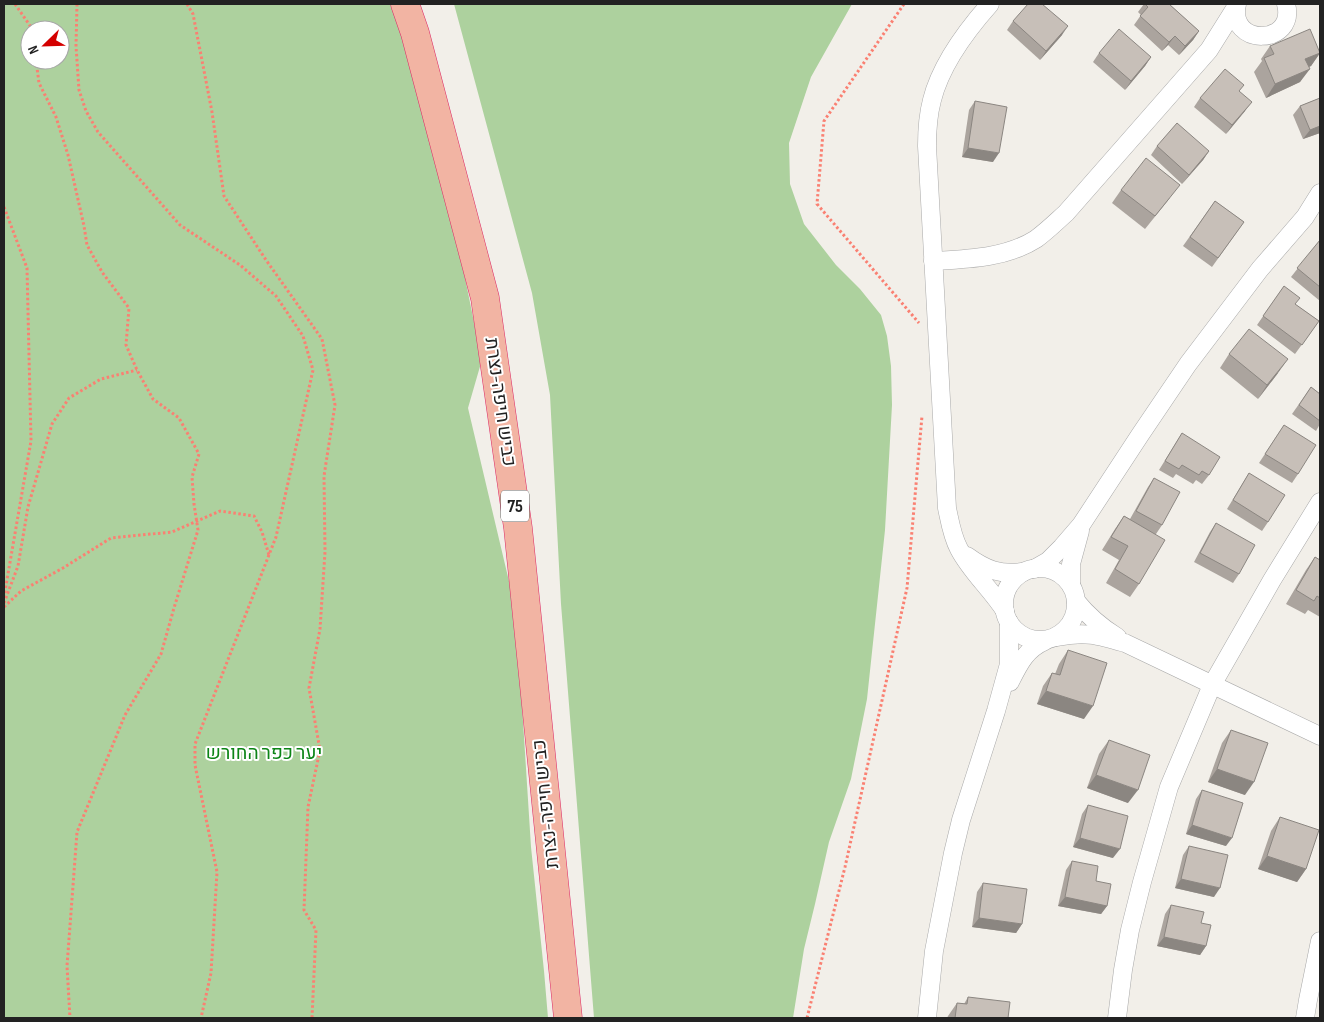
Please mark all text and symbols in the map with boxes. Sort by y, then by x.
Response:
north arrow [20,20,70,70]
text: N [24,43,43,57]
street label: כביש חיפה-נצרת [480,336,520,468]
road number: 75 [501,491,529,522]
street label: כביש חיפה-נצרת [528,738,564,870]
park label: יער כפר החורש [206,742,322,765]

